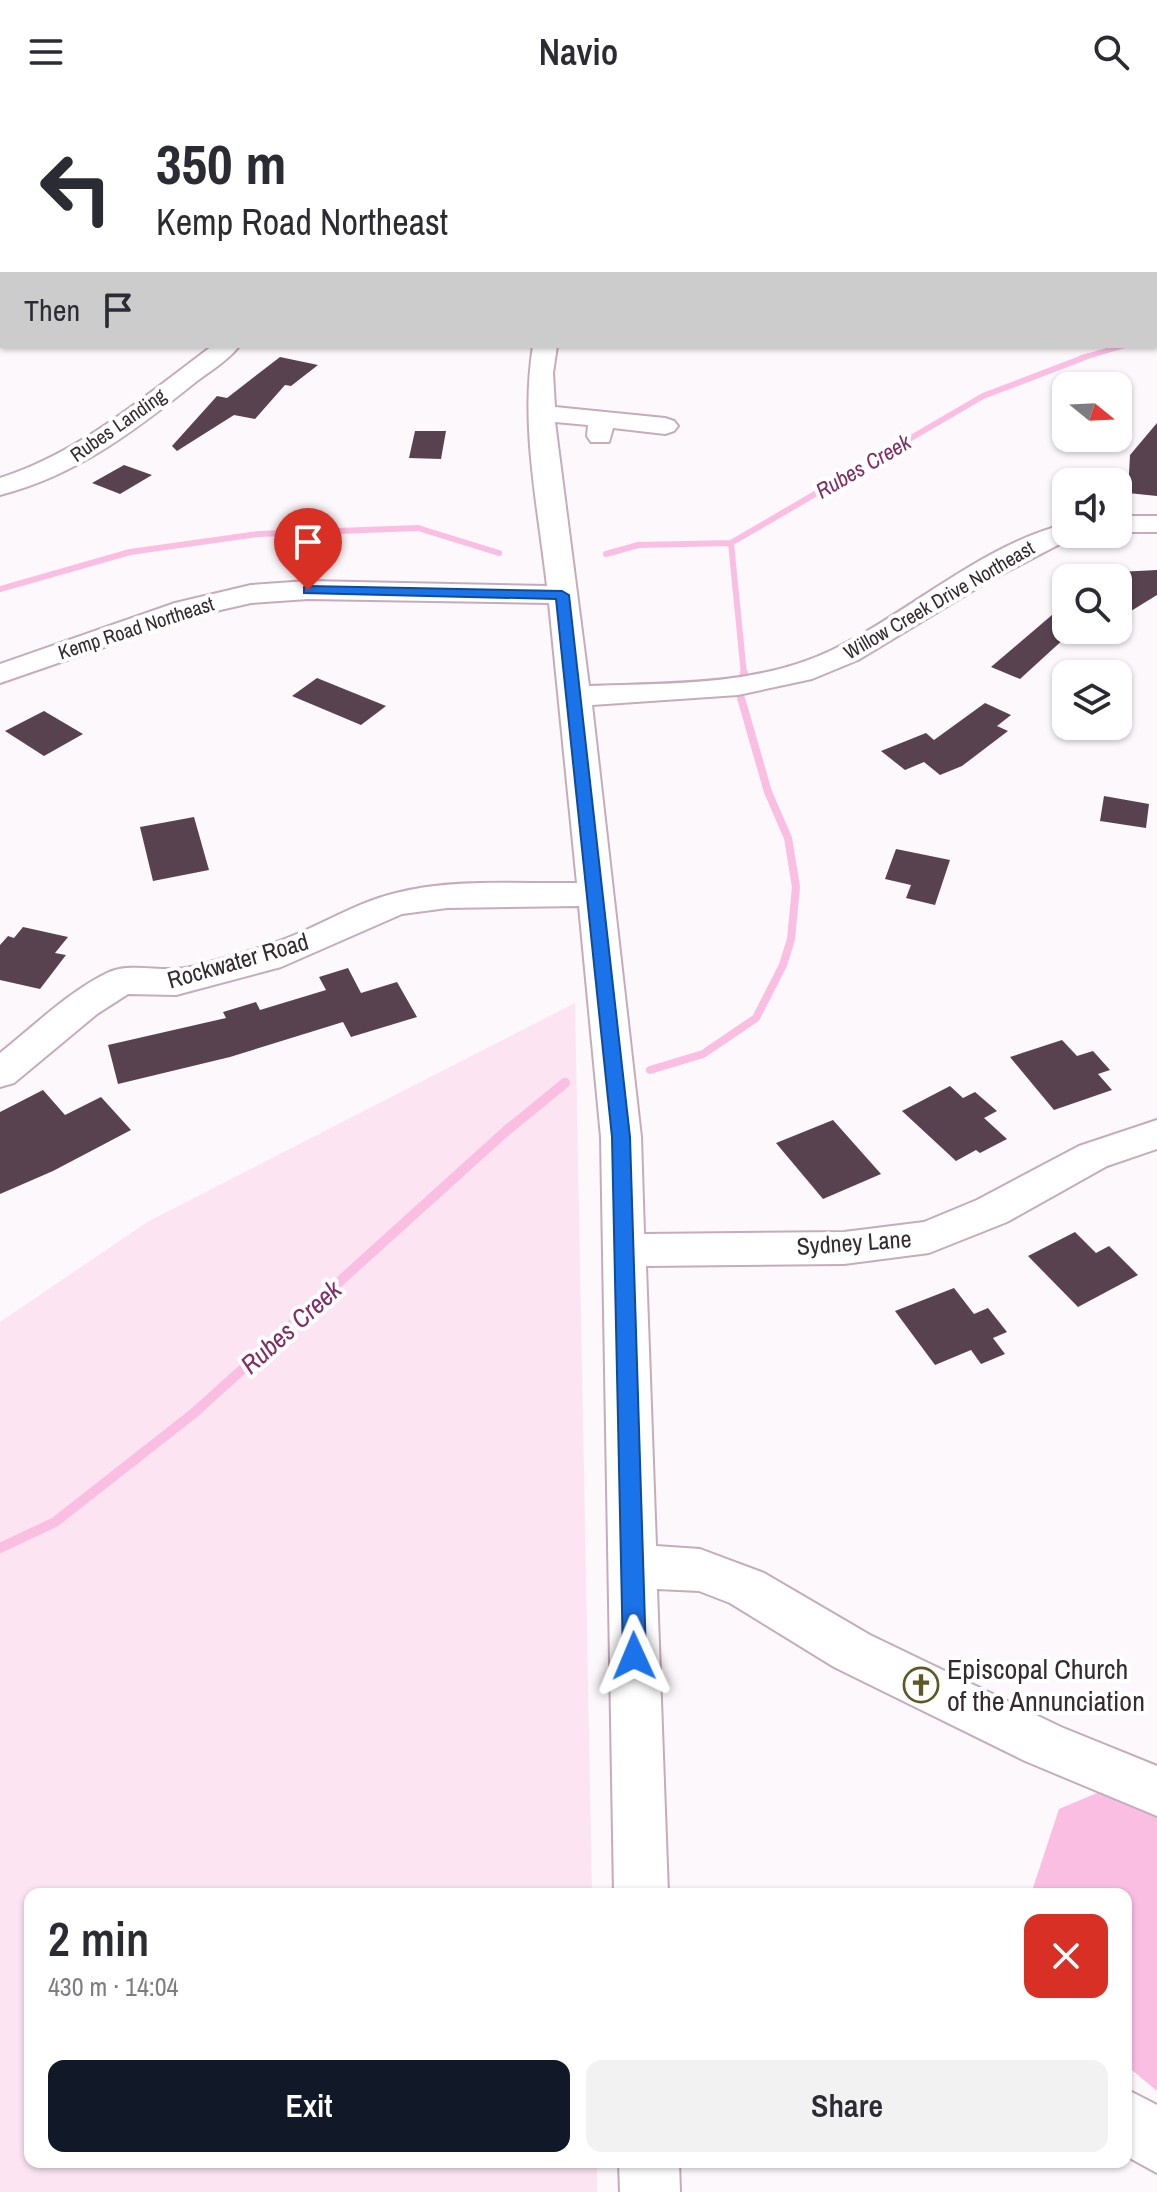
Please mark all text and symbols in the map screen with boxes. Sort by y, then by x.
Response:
text: Navio [539,28,618,76]
icon: menu [24,30,68,74]
icon: search [1089,30,1133,74]
text: 350 m [156,126,286,201]
icon: left [24,136,128,240]
text: Kemp Road Northeast [156,198,448,246]
icon: arrive [96,288,140,332]
text: Then [24,290,80,330]
north arrow [1052,372,1132,452]
map controls [1052,372,1132,740]
street label: Rubes Landing [64,382,171,468]
water label: Rubes Creek [810,426,917,505]
button: sound [1052,468,1132,548]
pin [274,508,342,590]
icon: arrive [286,520,330,564]
street label: Willow Creek Drive Northeast [838,534,1039,665]
button: search [1052,564,1132,644]
street label: Kemp Road Northeast [55,589,218,665]
button: layers [1052,660,1132,740]
street label: Rockwater Road [163,925,312,995]
street label: Sydney Lane [796,1222,912,1262]
water label: Rubes Creek [233,1271,350,1381]
position arrow [592,1614,676,1698]
place label: Episcopal Church of the Annunciation [947,1650,1145,1720]
church icon: Episcopal Church of the Annunciation [902,1666,940,1704]
text: 2 min [48,1906,149,1971]
button: close [1024,1914,1108,1998]
text: 430 m · 14:04 [48,1969,178,2004]
button: Exit [48,2060,570,2152]
button: Share [586,2060,1108,2152]

